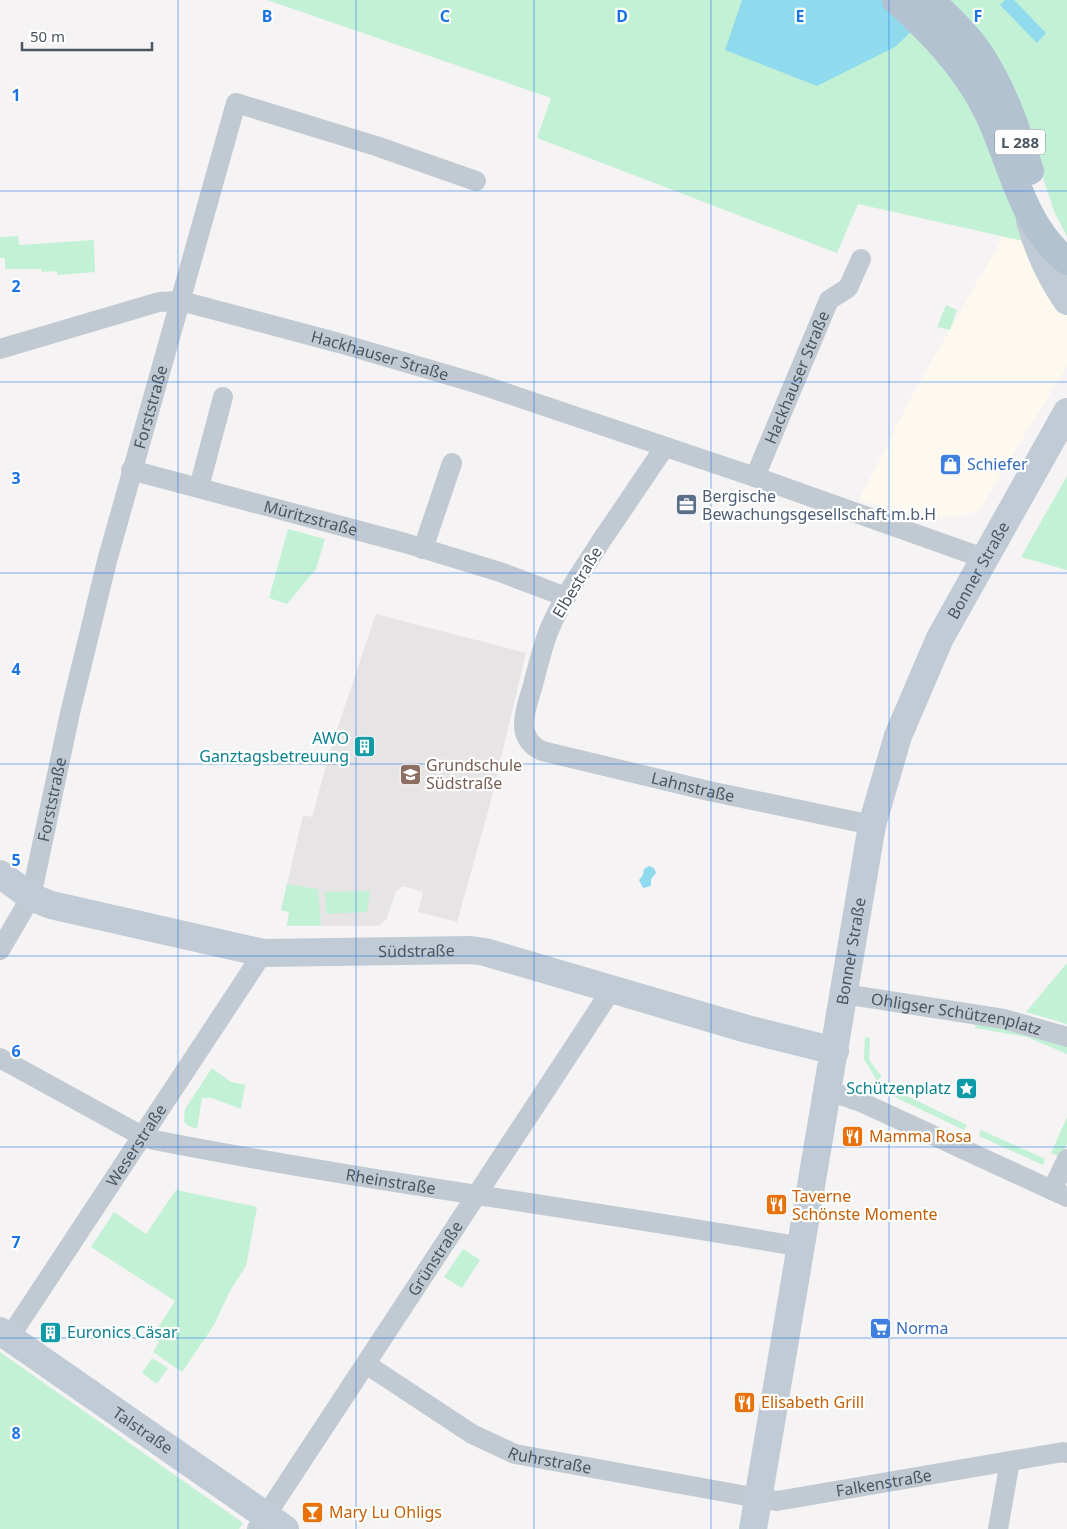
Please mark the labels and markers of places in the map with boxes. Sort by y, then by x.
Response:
shop icon: Schiefer [939,452,963,476]
place label: Schiefer [967,453,1028,475]
place label: Bergische Bewachungsgesellschaft m.b.H [702,485,936,525]
office icon: Bergische Bewachungsgesellschaft m.b.H [674,493,698,517]
place label: AWO Ganztagsbetreuung [199,727,349,767]
building icon: AWO Ganztagsbetreuung [353,735,377,759]
place label: Grundschule Südstraße [426,754,522,794]
school or university icon: Grundschule Südstraße [398,762,422,786]
place icon: Schützenplatz [955,1076,979,1100]
place label: Schützenplatz [846,1077,951,1099]
restaurant icon: Mamma Rosa [841,1124,865,1148]
place label: Mamma Rosa [869,1125,972,1147]
place label: Taverne Schönste Momente [792,1185,937,1225]
restaurant icon: Taverne Schönste Momente [764,1193,788,1217]
supermarket icon: Norma [868,1316,892,1340]
place label: Norma [896,1317,948,1339]
building icon: Euronics Cäsar [39,1320,63,1344]
place label: Euronics Cäsar [67,1321,178,1343]
restaurant icon: Elisabeth Grill [733,1390,757,1414]
place label: Elisabeth Grill [761,1391,864,1413]
bar icon: Mary Lu Ohligs [301,1500,325,1524]
place label: Mary Lu Ohligs [329,1501,442,1523]

